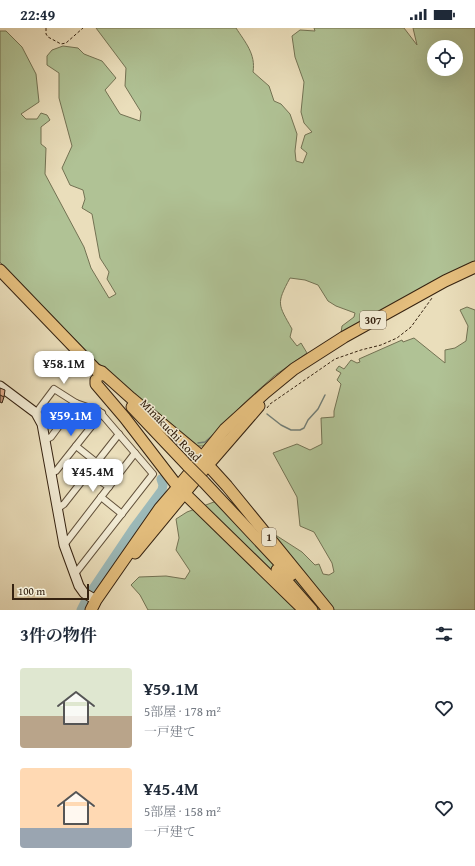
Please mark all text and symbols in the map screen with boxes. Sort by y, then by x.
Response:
text: 22:49 [20,4,55,25]
map controls [427,40,463,76]
button: locate [427,40,463,76]
road number: 307 [360,311,386,329]
pin: ¥58.1M [31,351,97,385]
text: ¥58.1M [43,354,85,373]
street label: Minakuchi Road [137,395,206,466]
pin: ¥59.1M [38,403,104,437]
text: ¥59.1M [50,406,92,425]
pin: ¥45.4M [60,459,126,493]
text: ¥45.4M [72,462,114,481]
road number: 1 [262,528,276,546]
scale bar [12,582,89,601]
text: 100 m [18,583,45,599]
text: 3件の物件 [20,622,97,647]
icon: filters [433,623,455,645]
text: ¥59.1M [144,676,199,701]
icon: home [52,684,100,732]
icon: heart [433,697,455,719]
text: 5部屋 · 178 m² [144,702,221,721]
text: 一戸建て [144,722,196,741]
text: ¥45.4M [144,776,199,801]
icon: home [52,784,100,832]
icon: heart [433,797,455,819]
text: 5部屋 · 158 m² [144,802,221,821]
text: 一戸建て [144,822,196,841]

